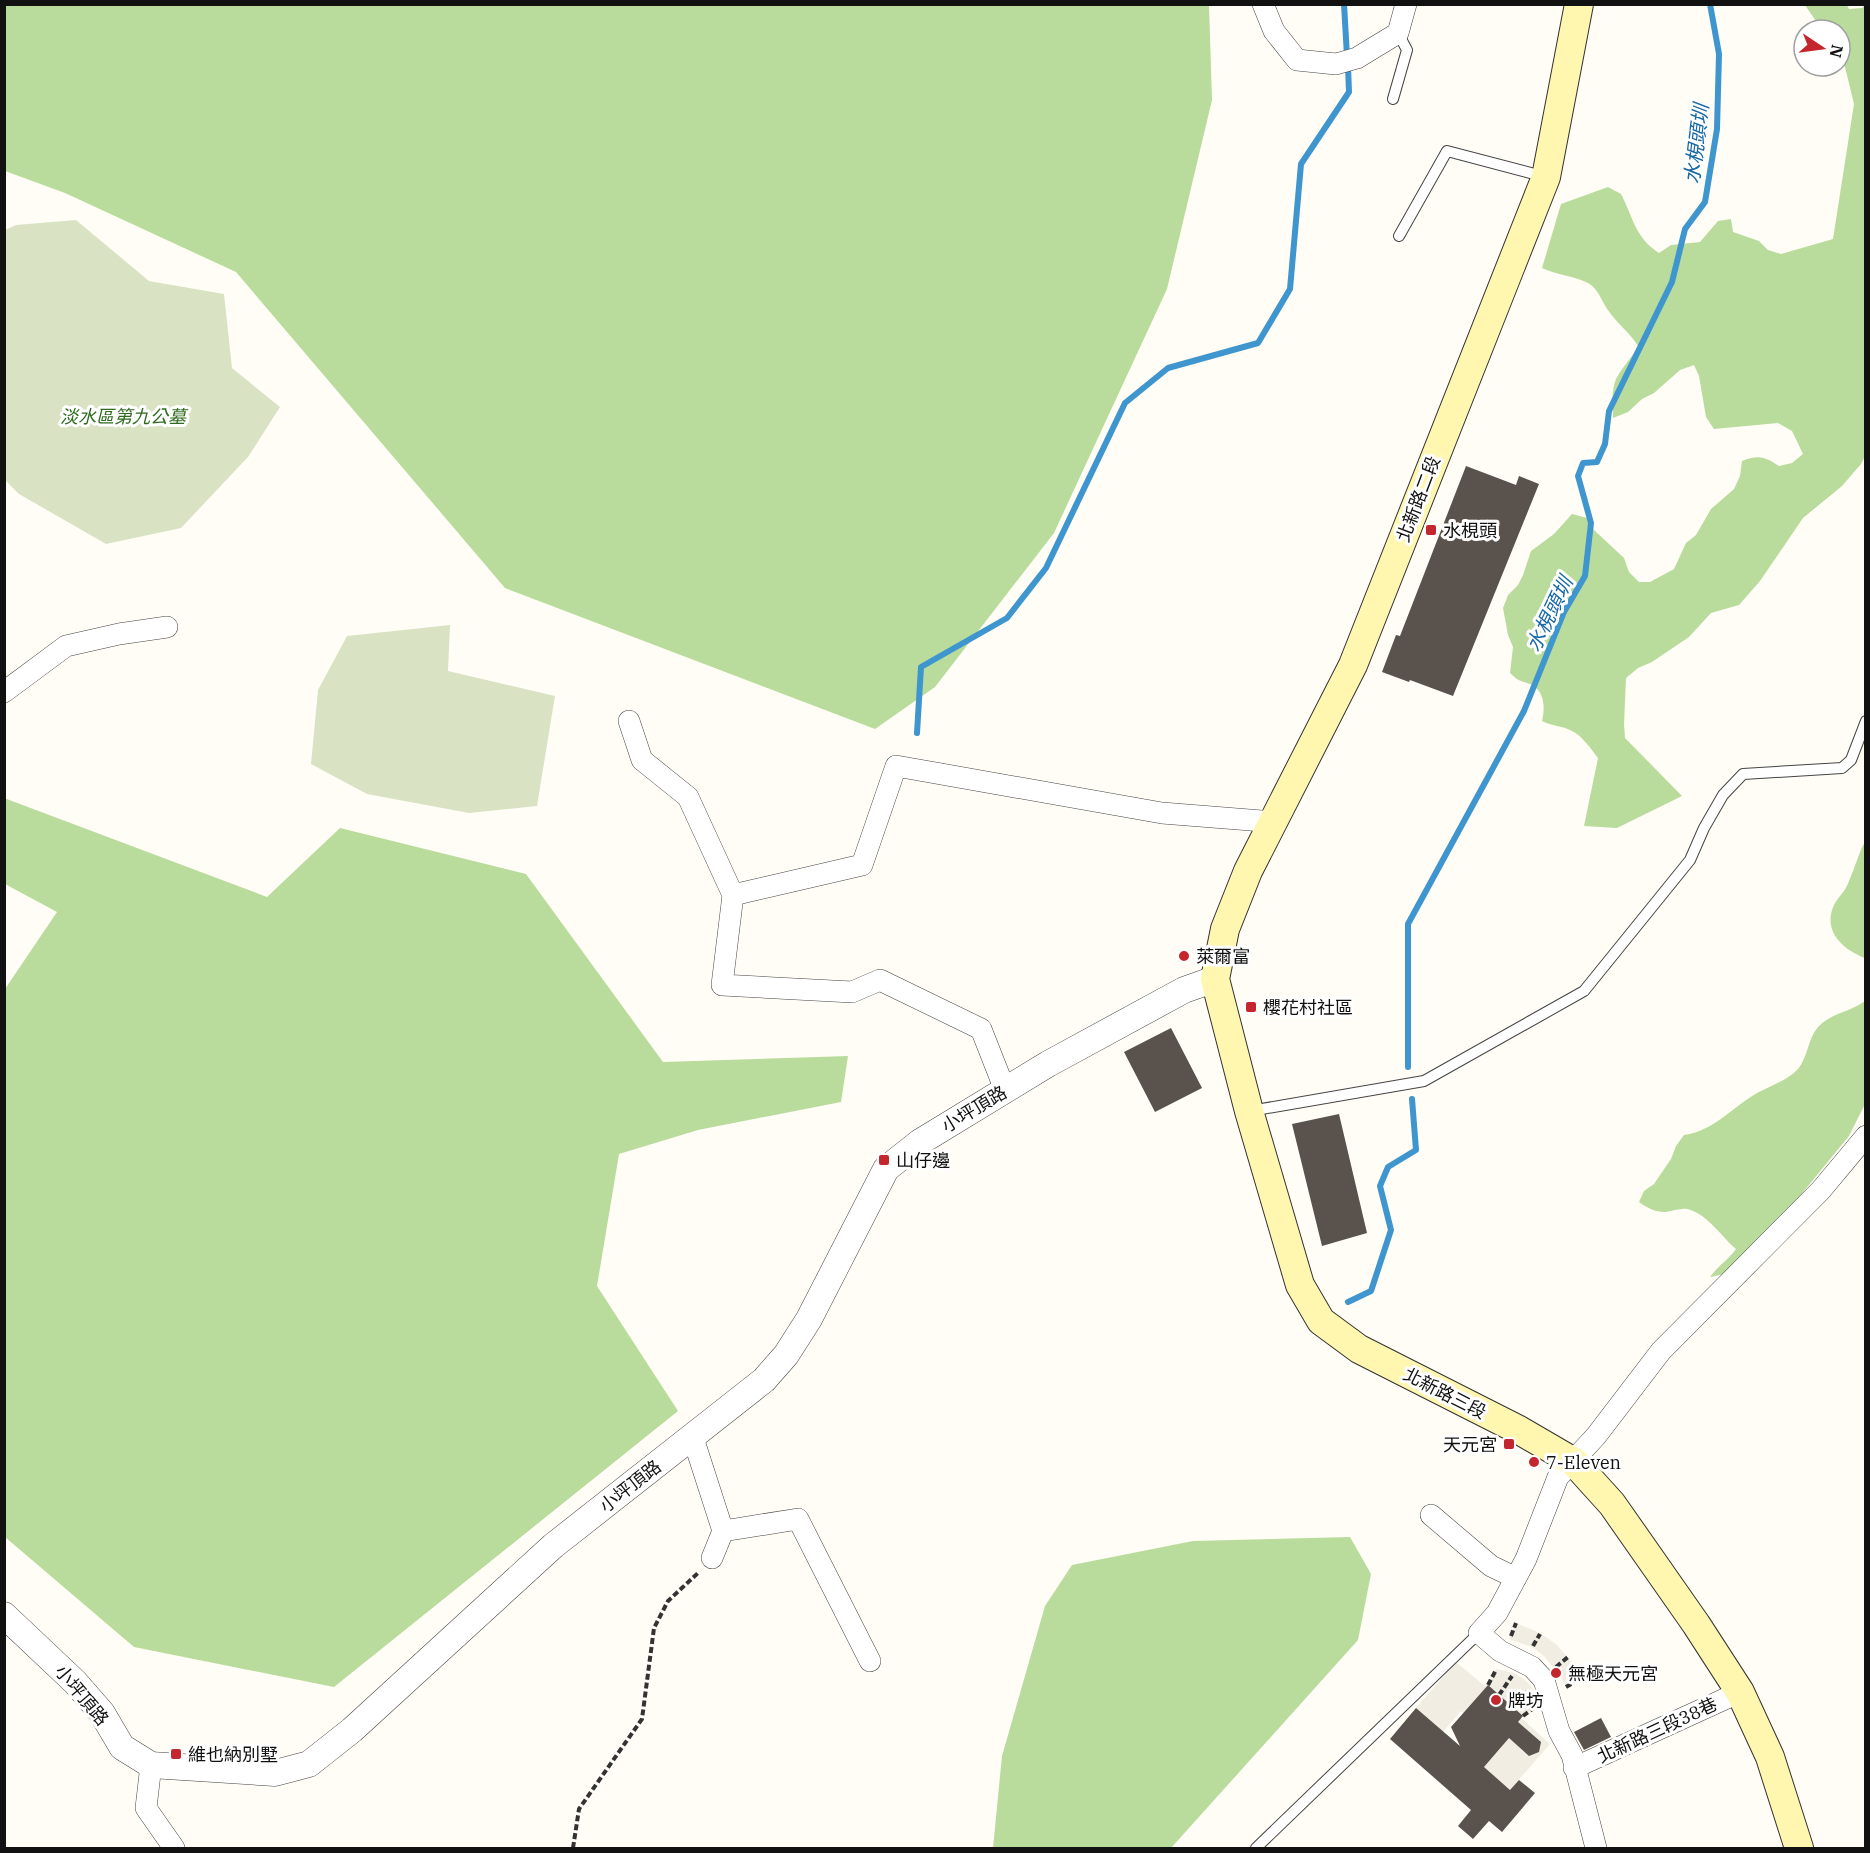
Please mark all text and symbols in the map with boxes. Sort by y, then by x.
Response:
north arrow [1792,18,1852,78]
text: N [1825,43,1848,60]
water label: 水梘頭圳 [1678,100,1715,185]
park label: 淡水區第九公墓 [60,405,189,428]
street label: 北新路二段 [1391,453,1445,545]
place label: 水梘頭 [1443,519,1497,542]
marker: 水梘頭 [1424,523,1438,537]
water label: 水梘頭圳 [1519,569,1580,656]
place label: 萊爾富 [1196,945,1250,968]
marker: 萊爾富 [1177,949,1191,963]
place label: 櫻花村社區 [1263,996,1353,1019]
marker: 櫻花村社區 [1244,1000,1258,1014]
street label: 小坪頂路 [937,1081,1011,1137]
place label: 山仔邊 [896,1149,950,1172]
marker: 山仔邊 [877,1153,891,1167]
street label: 北新路三段 [1400,1362,1490,1424]
place label: 天元宮 [1443,1433,1497,1456]
marker: 天元宮 [1502,1437,1516,1451]
place label: 7-Eleven [1546,1451,1621,1474]
street label: 小坪頂路 [595,1455,665,1517]
marker: 7-Eleven [1527,1455,1541,1469]
street label: 小坪頂路 [50,1660,114,1730]
place label: 無極天元宮 [1568,1662,1658,1685]
marker: 無極天元宮 [1549,1666,1563,1680]
place label: 牌坊 [1508,1689,1544,1712]
street label: 北新路三段38巷 [1593,1692,1721,1768]
marker: 牌坊 [1489,1693,1503,1707]
place label: 維也納別墅 [188,1743,278,1766]
marker: 維也納別墅 [169,1747,183,1761]

